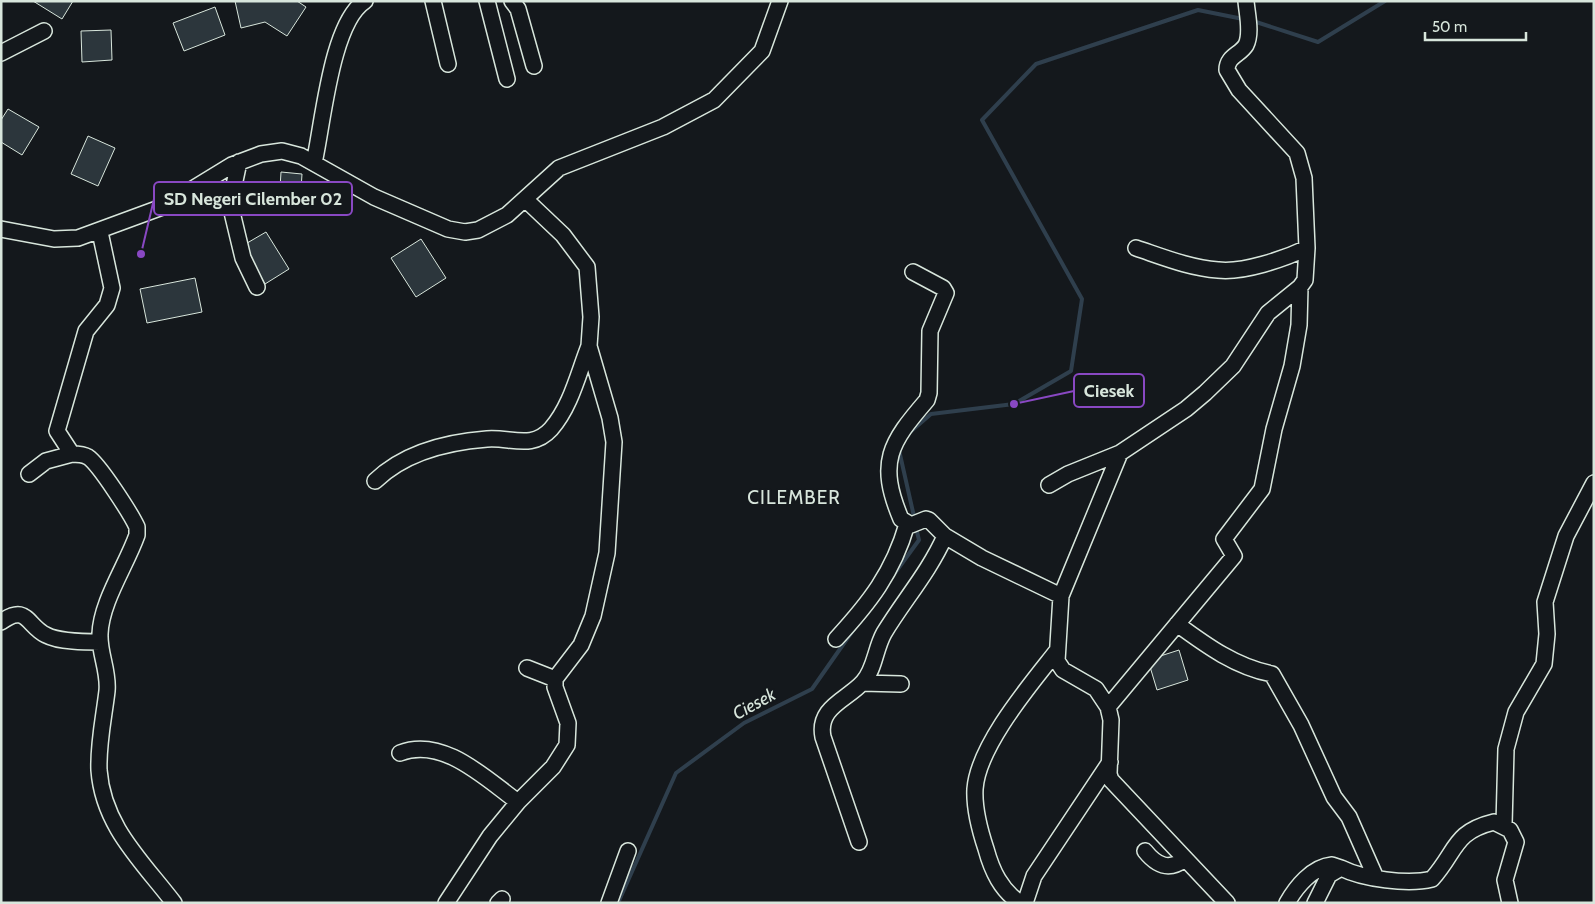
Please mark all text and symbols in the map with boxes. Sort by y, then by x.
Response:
scale bar [1425,10,1526,42]
text: 50 m [1432,18,1467,36]
callout: SD Negeri Cilember 02 [154,182,352,215]
text: SD Negeri Cilember 02 [164,188,342,210]
callout: Ciesek [1074,374,1144,407]
text: Ciesek [1084,380,1135,402]
district label: CILEMBER [747,486,841,509]
water label: Ciesek [729,683,780,725]

